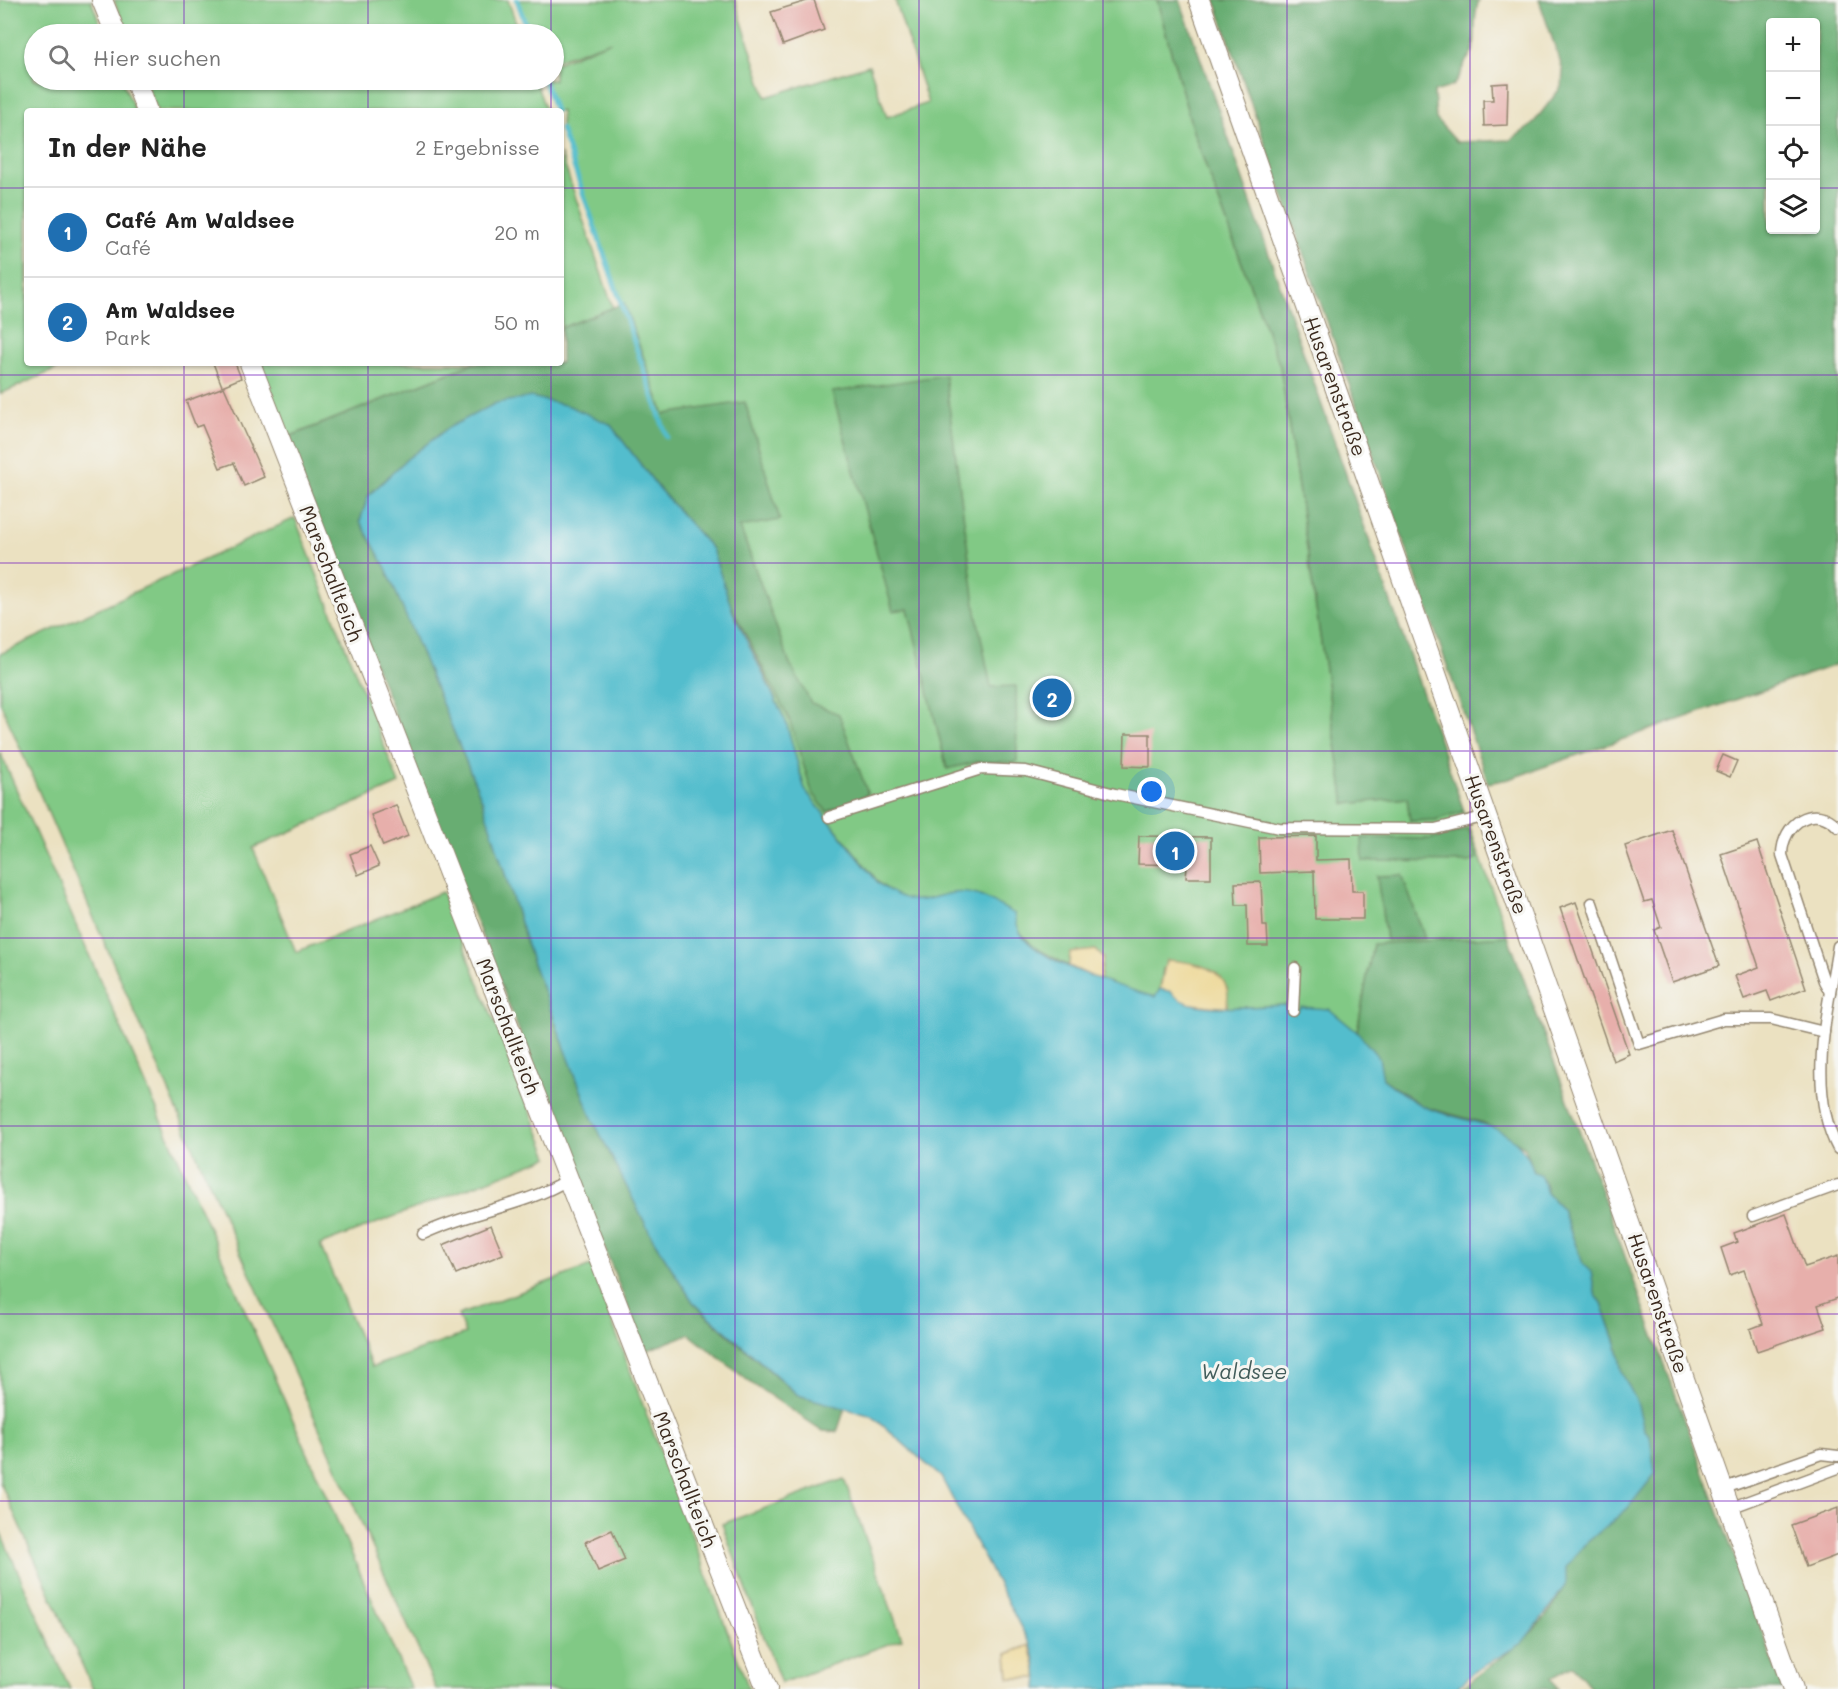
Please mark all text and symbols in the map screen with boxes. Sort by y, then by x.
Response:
map controls [1766,18,1820,234]
button: + [1766,18,1820,72]
search box [24,24,564,90]
icon: search [45,41,78,74]
text: Hier suchen [93,43,221,72]
button: − [1766,72,1820,126]
button: locate [1766,126,1820,180]
text: In der Nähe [48,130,207,164]
text: 2 Ergebnisse [415,134,540,160]
button: layers [1766,180,1820,234]
text: Café Am Waldsee [105,205,295,234]
text: 1 [63,219,72,245]
text: 20 m [494,219,540,245]
text: Café [105,234,151,260]
text: Am Waldsee [105,295,235,324]
text: 2 [62,309,73,335]
text: 50 m [494,309,540,335]
street label: Husarenstraße [1299,313,1373,459]
text: Park [105,324,150,350]
street label: Marschallteich [294,501,370,645]
pin: 2 [1032,676,1072,720]
street label: Husarenstraße [1460,771,1534,917]
your location [1137,777,1166,806]
pin: 1 [1156,828,1194,874]
street label: Marschallteich [471,954,547,1098]
street label: Husarenstraße [1623,1229,1695,1377]
water label: Waldsee [1201,1357,1287,1384]
street label: Marschallteich [648,1407,724,1551]

